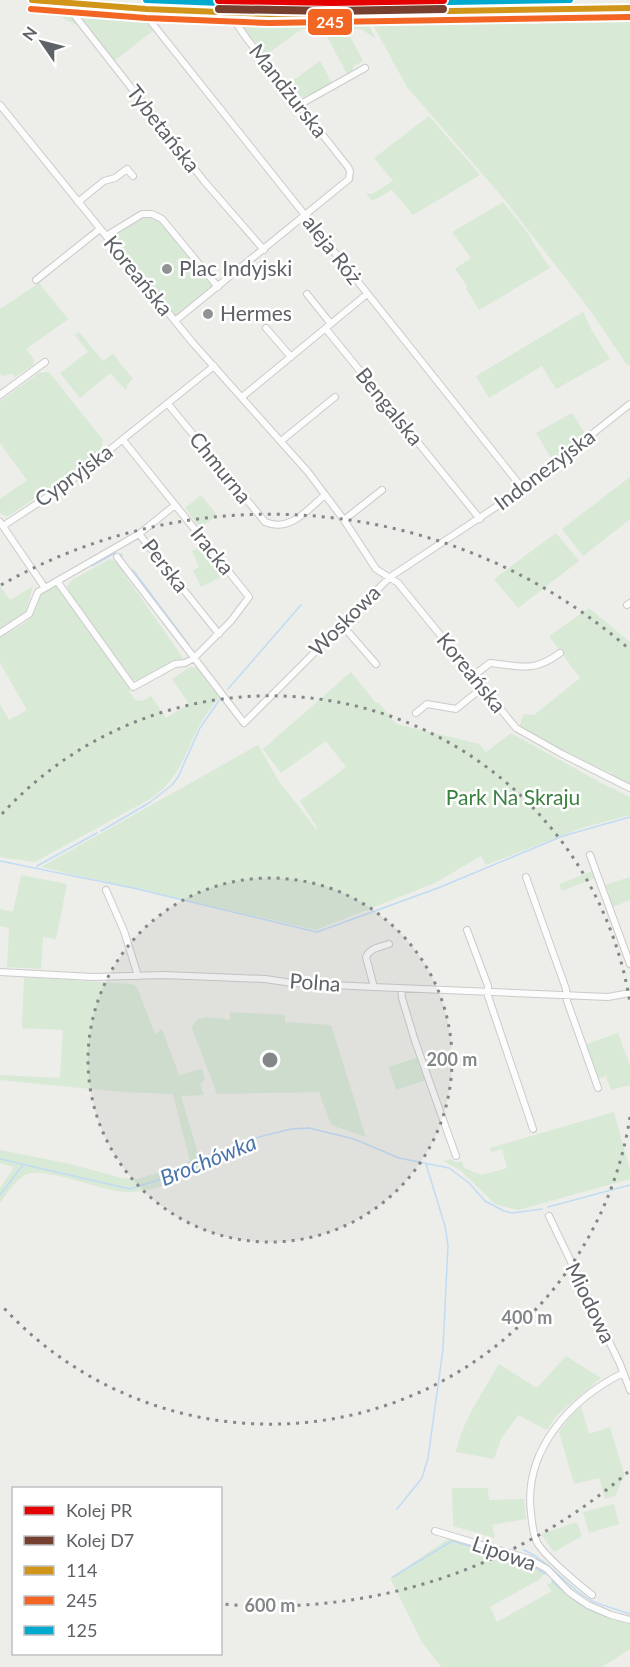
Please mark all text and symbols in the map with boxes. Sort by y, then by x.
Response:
line badge: 245 [307,8,353,36]
north arrow [12,12,72,72]
text: 245 [316,12,344,31]
text: N [18,23,41,44]
street label: Mandżurska [245,38,334,142]
street label: Tybetańska [122,79,206,177]
street label: aleja Róż [298,209,368,289]
street label: Koreańska [99,230,179,320]
place label: Plac Indyjski [179,255,292,280]
marker: Plac Indyjski [160,262,174,276]
place label: Hermes [220,300,292,325]
marker: Hermes [201,307,215,321]
street label: Bengalska [351,362,429,450]
street label: Indonezyjska [489,423,599,515]
street label: Chmurna [185,426,257,508]
street label: Cypryjska [29,438,117,511]
street label: Iracka [186,521,240,579]
street label: Perska [138,533,195,597]
street label: Woskowa [303,579,385,661]
street label: Koreańska [432,627,512,717]
park label: Park Na Skraju [446,784,580,809]
street label: Polna [289,967,341,996]
text: 200 m [427,1048,477,1070]
centre of rings [260,1050,280,1070]
water label: Brochówka [156,1128,260,1191]
street label: Miodowa [561,1258,622,1347]
text: 400 m [502,1306,552,1328]
legend [12,1487,222,1655]
text: Kolej PR [66,1499,133,1521]
text: Kolej D7 [66,1529,134,1551]
street label: Lipowa [469,1530,540,1575]
text: 114 [66,1559,97,1581]
text: 245 [66,1589,97,1611]
text: 600 m [245,1594,295,1616]
text: 125 [66,1619,97,1641]

